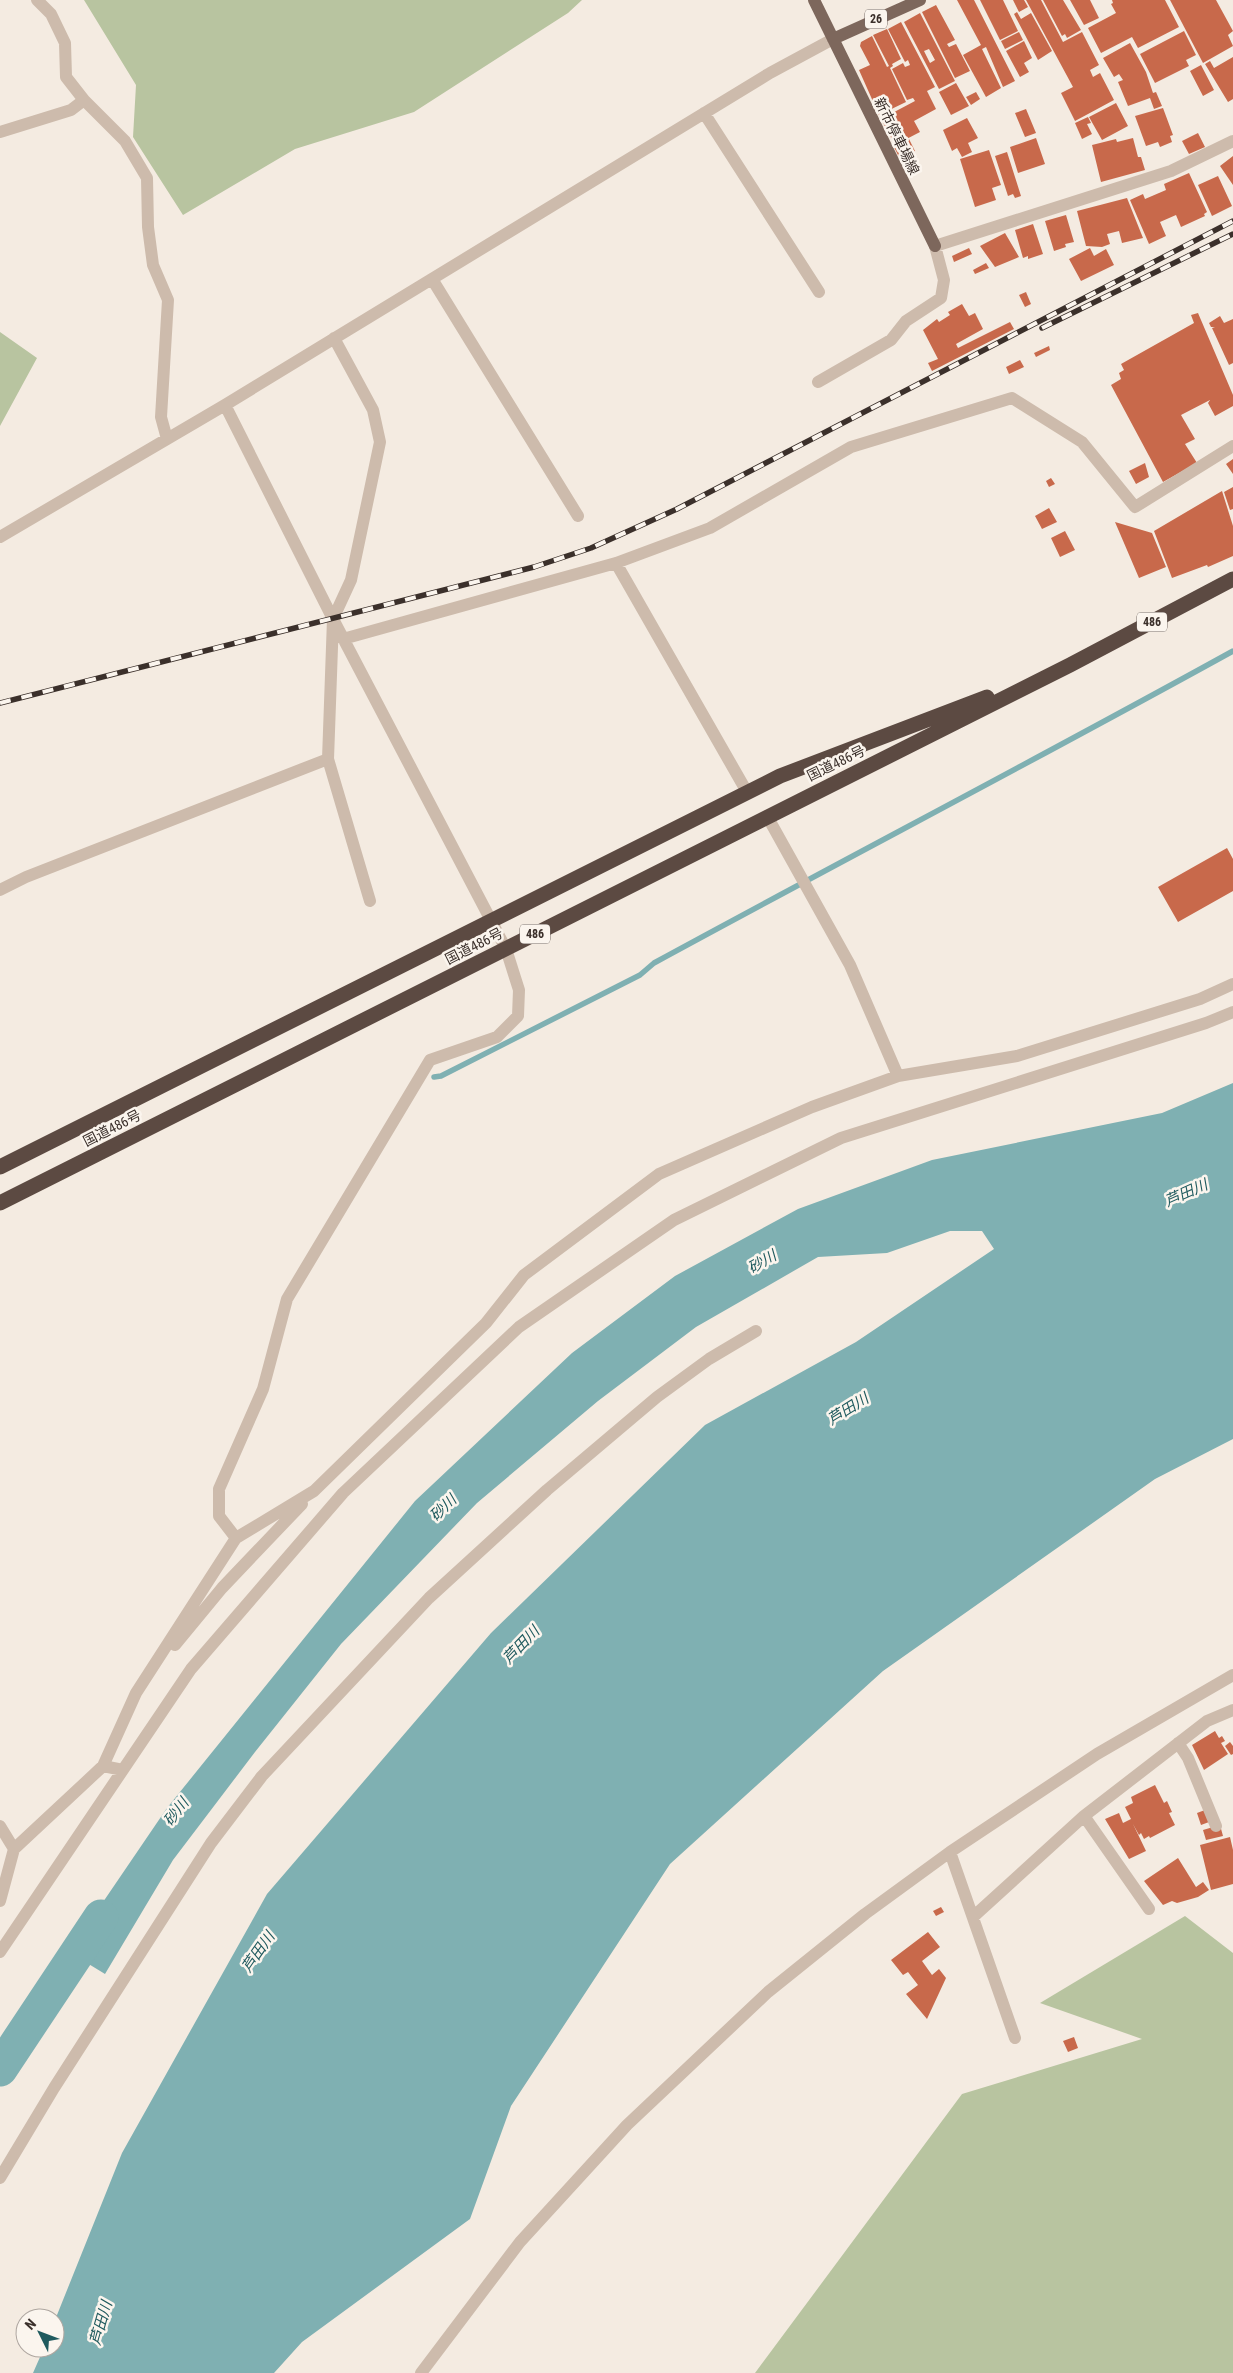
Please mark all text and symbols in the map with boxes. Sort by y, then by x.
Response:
road number: 26 [865,10,887,28]
street label: 新市停車場線 [871,95,923,177]
road number: 486 [1137,612,1167,632]
street label: 国道486号 [804,742,868,784]
road number: 486 [520,924,550,944]
street label: 国道486号 [442,925,506,967]
street label: 国道486号 [80,1107,144,1149]
water label: 芦田川 [1162,1175,1212,1210]
water label: 砂川 [745,1246,781,1277]
water label: 芦田川 [824,1388,874,1429]
water label: 砂川 [426,1490,461,1525]
water label: 芦田川 [499,1621,544,1667]
water label: 砂川 [160,1793,194,1829]
water label: 芦田川 [238,1927,279,1976]
water label: 芦田川 [86,2297,116,2347]
north arrow [15,2308,65,2358]
text: N [22,2316,39,2333]

